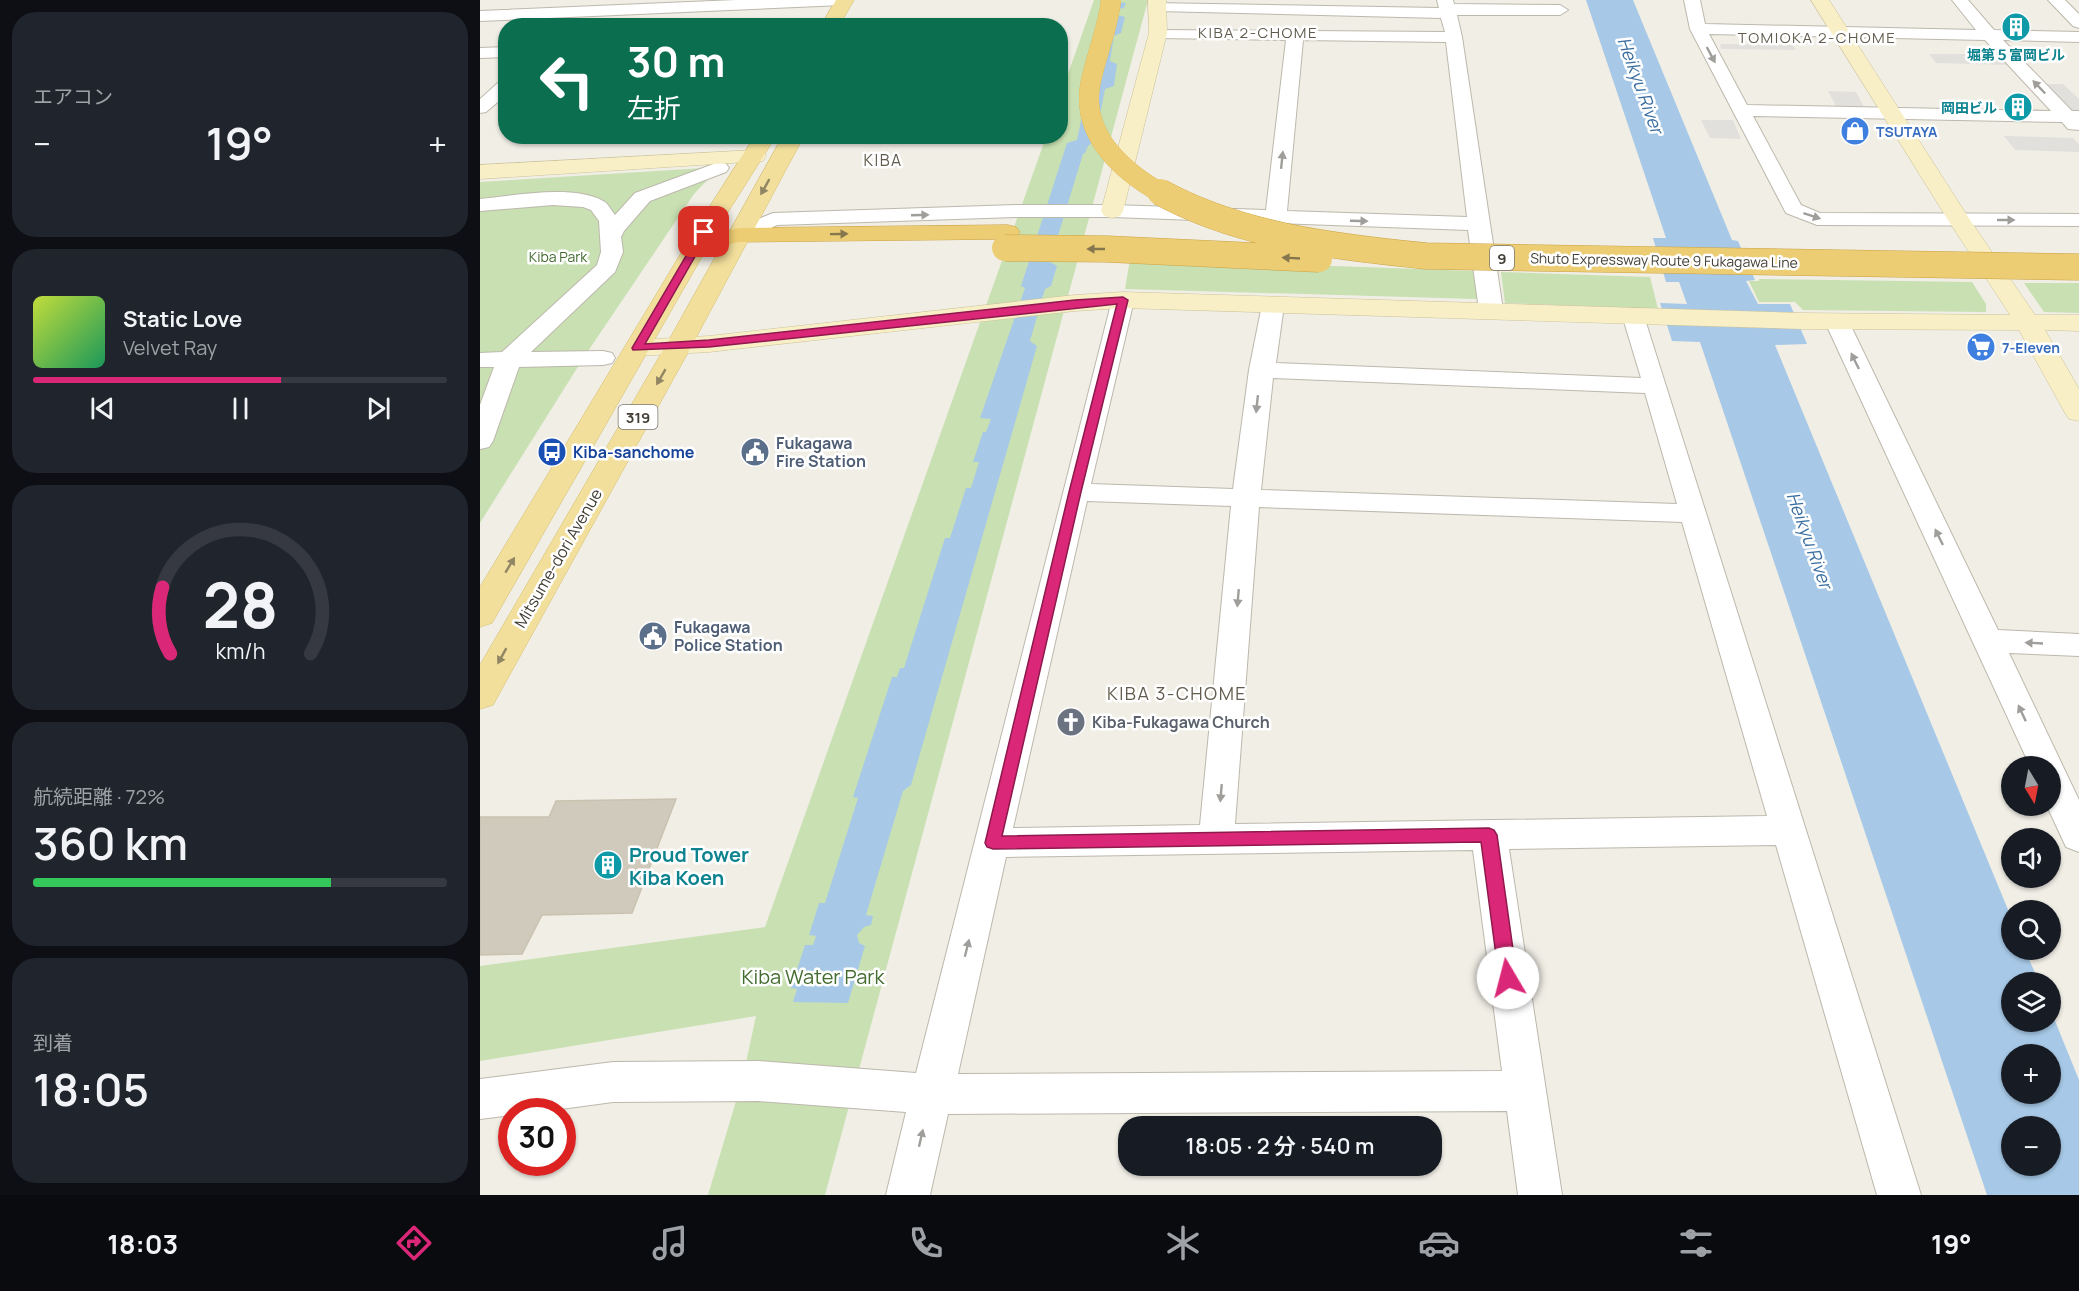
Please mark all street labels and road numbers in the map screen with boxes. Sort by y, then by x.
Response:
road number: 9 [1490,246,1514,270]
street label: Shuto Expressway Route 9 Fukagawa Line [1530,248,1798,272]
road number: 319 [618,405,658,429]
street label: Mitsume-dori Avenue [509,484,607,632]

